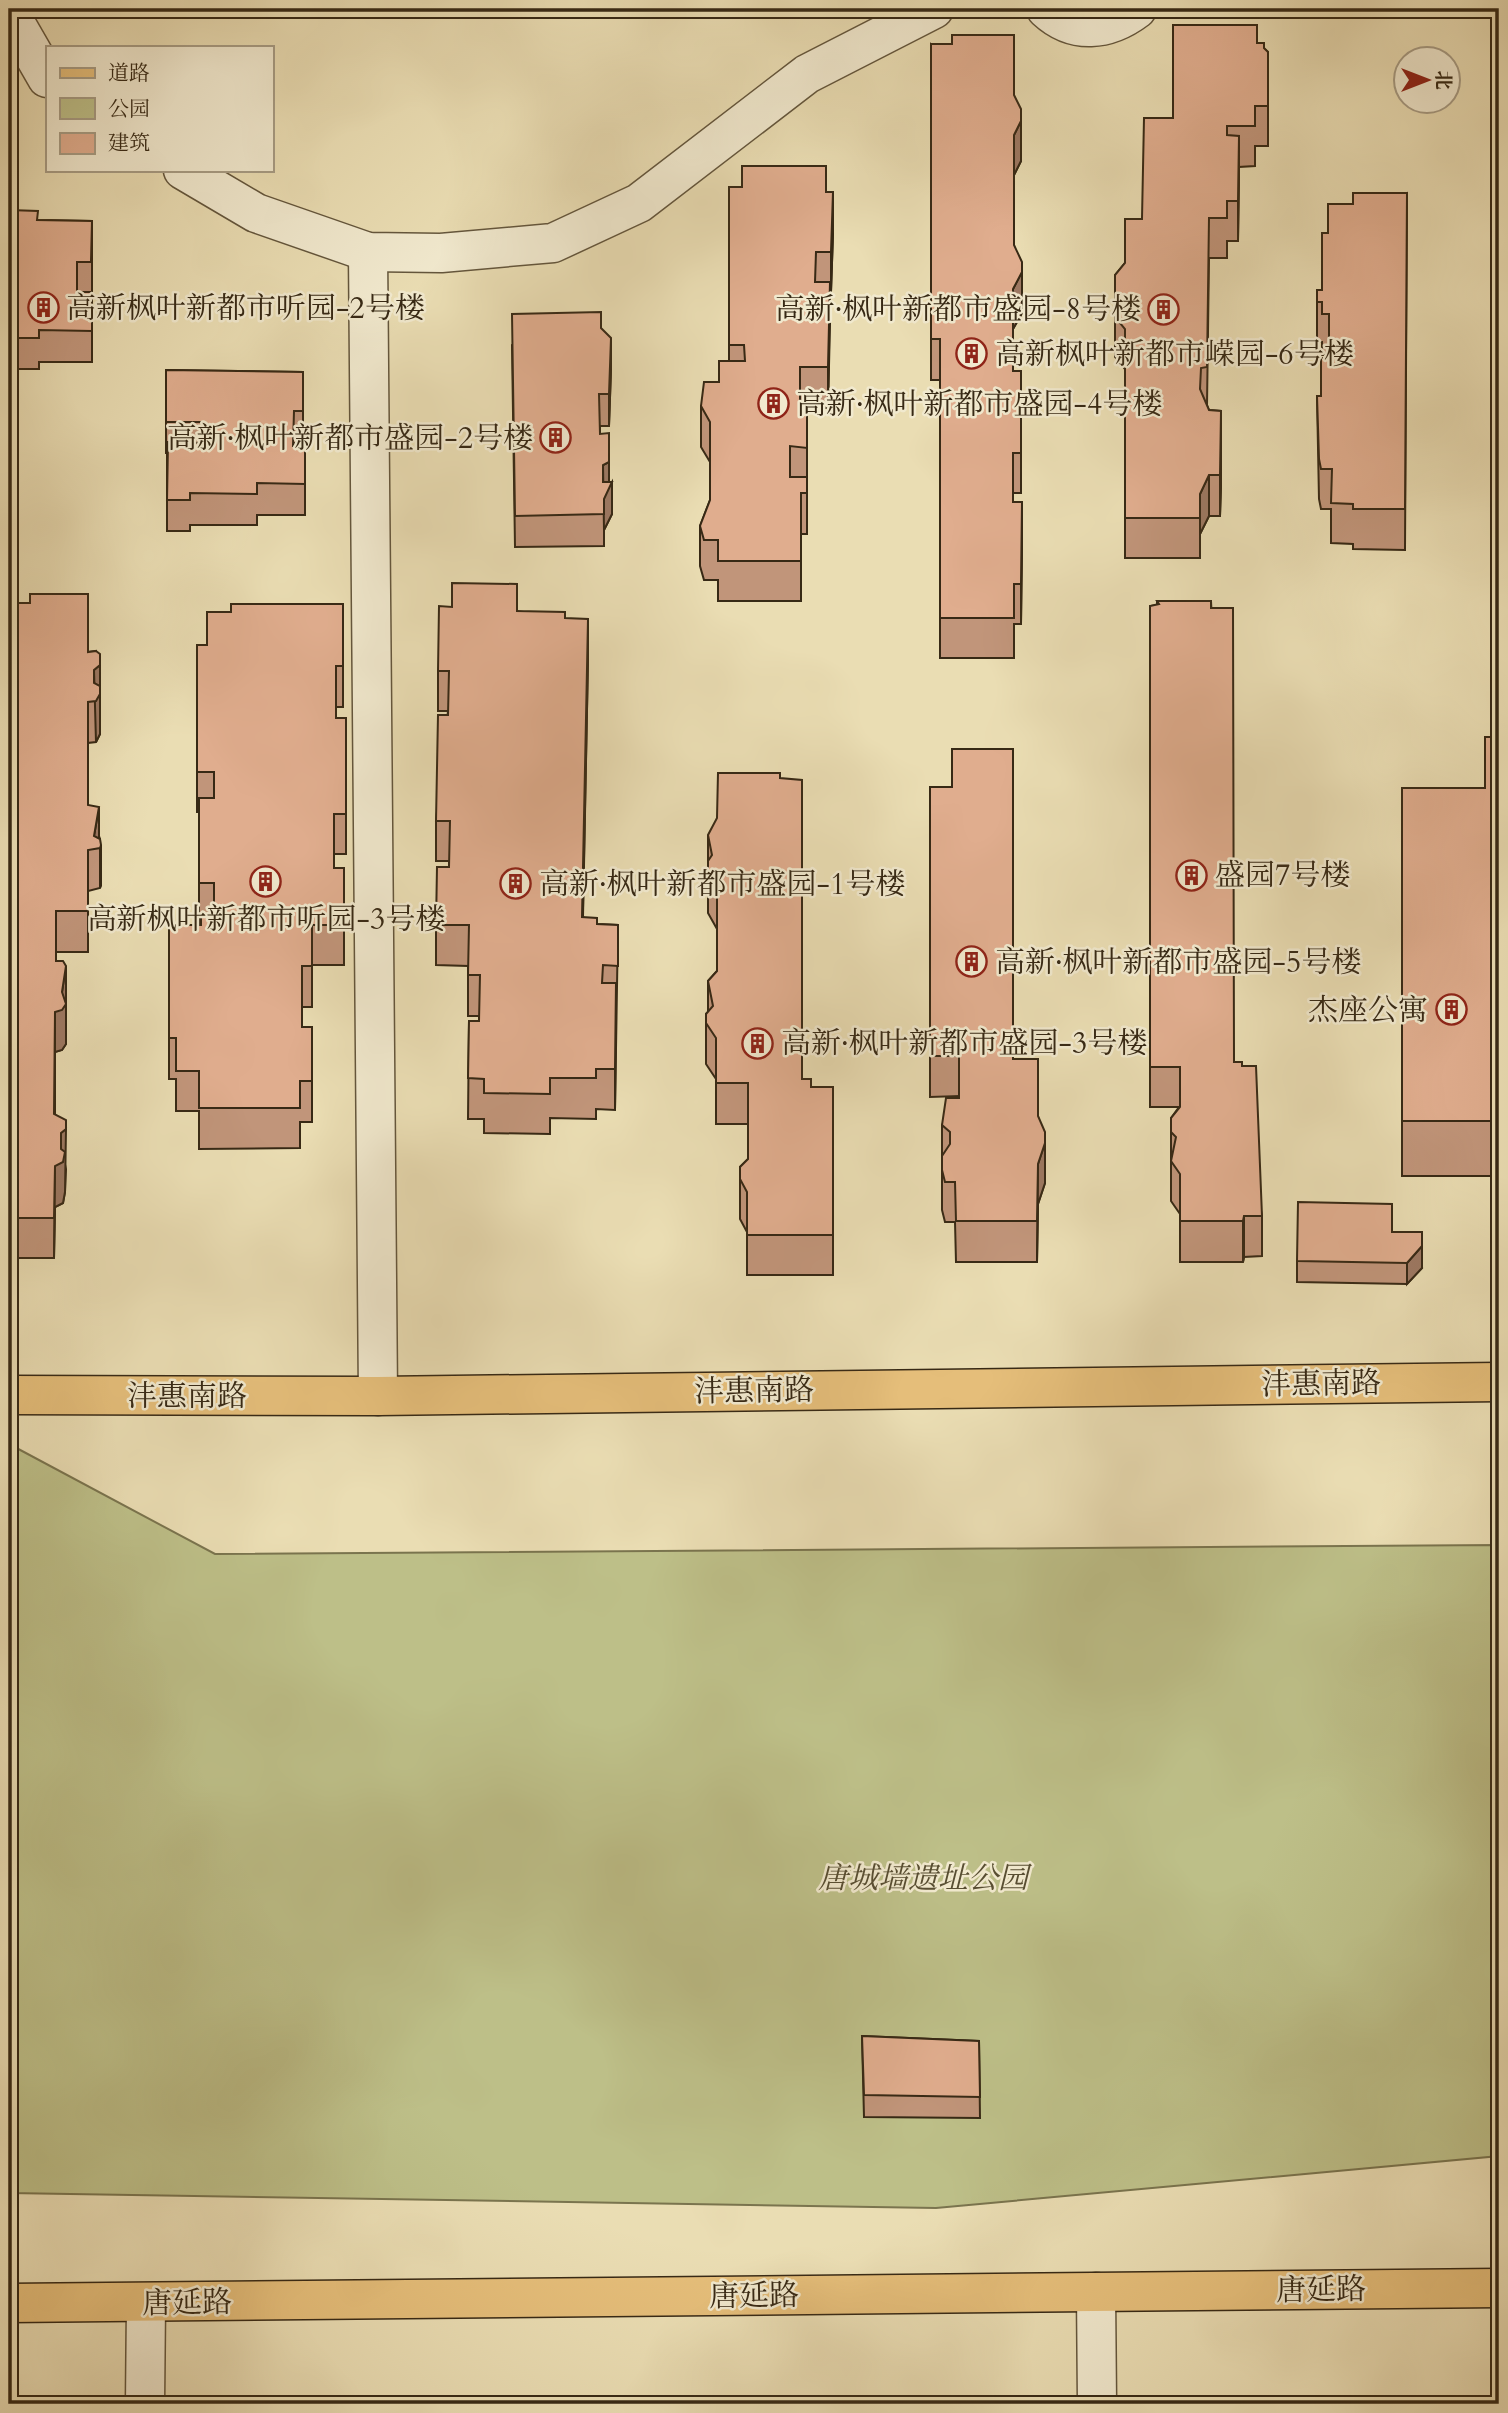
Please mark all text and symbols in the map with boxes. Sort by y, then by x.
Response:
legend [46,46,273,172]
north arrow [1392,46,1462,116]
text: 道路 [108,59,150,88]
text: 北 [1430,70,1456,90]
text: 公园 [108,95,150,124]
text: 建筑 [108,129,150,158]
place label: 高新枫叶新都市听园-2号楼 [66,288,425,329]
place label: 高新·枫叶新都市盛园-8号楼 [775,289,1141,330]
building icon: 高新枫叶新都市听园-2号楼 [26,291,60,325]
building icon: 高新·枫叶新都市盛园-8号楼 [1147,292,1181,326]
place label: 高新枫叶新都市嵘园-6号楼 [995,334,1354,375]
building icon: 高新枫叶新都市嵘园-6号楼 [955,337,989,371]
place label: 高新·枫叶新都市盛园-4号楼 [796,384,1162,425]
building icon: 高新·枫叶新都市盛园-4号楼 [756,387,790,421]
place label: 高新·枫叶新都市盛园-2号楼 [167,418,533,459]
building icon: 高新·枫叶新都市盛园-2号楼 [539,421,573,455]
place label: 盛园7号楼 [1215,855,1350,896]
building icon: 盛园7号楼 [1175,858,1209,892]
building icon: 高新枫叶新都市听园-3号楼 [249,864,283,898]
place label: 高新·枫叶新都市盛园-1号楼 [539,864,905,905]
building icon: 高新·枫叶新都市盛园-1号楼 [499,867,533,901]
place label: 高新枫叶新都市听园-3号楼 [87,899,445,940]
place label: 高新·枫叶新都市盛园-5号楼 [995,942,1361,983]
building icon: 高新·枫叶新都市盛园-5号楼 [955,945,989,979]
place label: 杰座公寓 [1308,990,1428,1031]
building icon: 杰座公寓 [1434,993,1468,1027]
place label: 高新·枫叶新都市盛园-3号楼 [781,1023,1147,1064]
building icon: 高新·枫叶新都市盛园-3号楼 [741,1026,775,1060]
street label: 沣惠南路 [1261,1362,1381,1406]
street label: 沣惠南路 [694,1369,814,1413]
street label: 沣惠南路 [127,1376,247,1417]
park label: 唐城墙遗址公园 [818,1858,1032,1899]
street label: 唐延路 [1276,2269,1366,2311]
street label: 唐延路 [709,2275,799,2317]
street label: 唐延路 [142,2282,232,2324]

